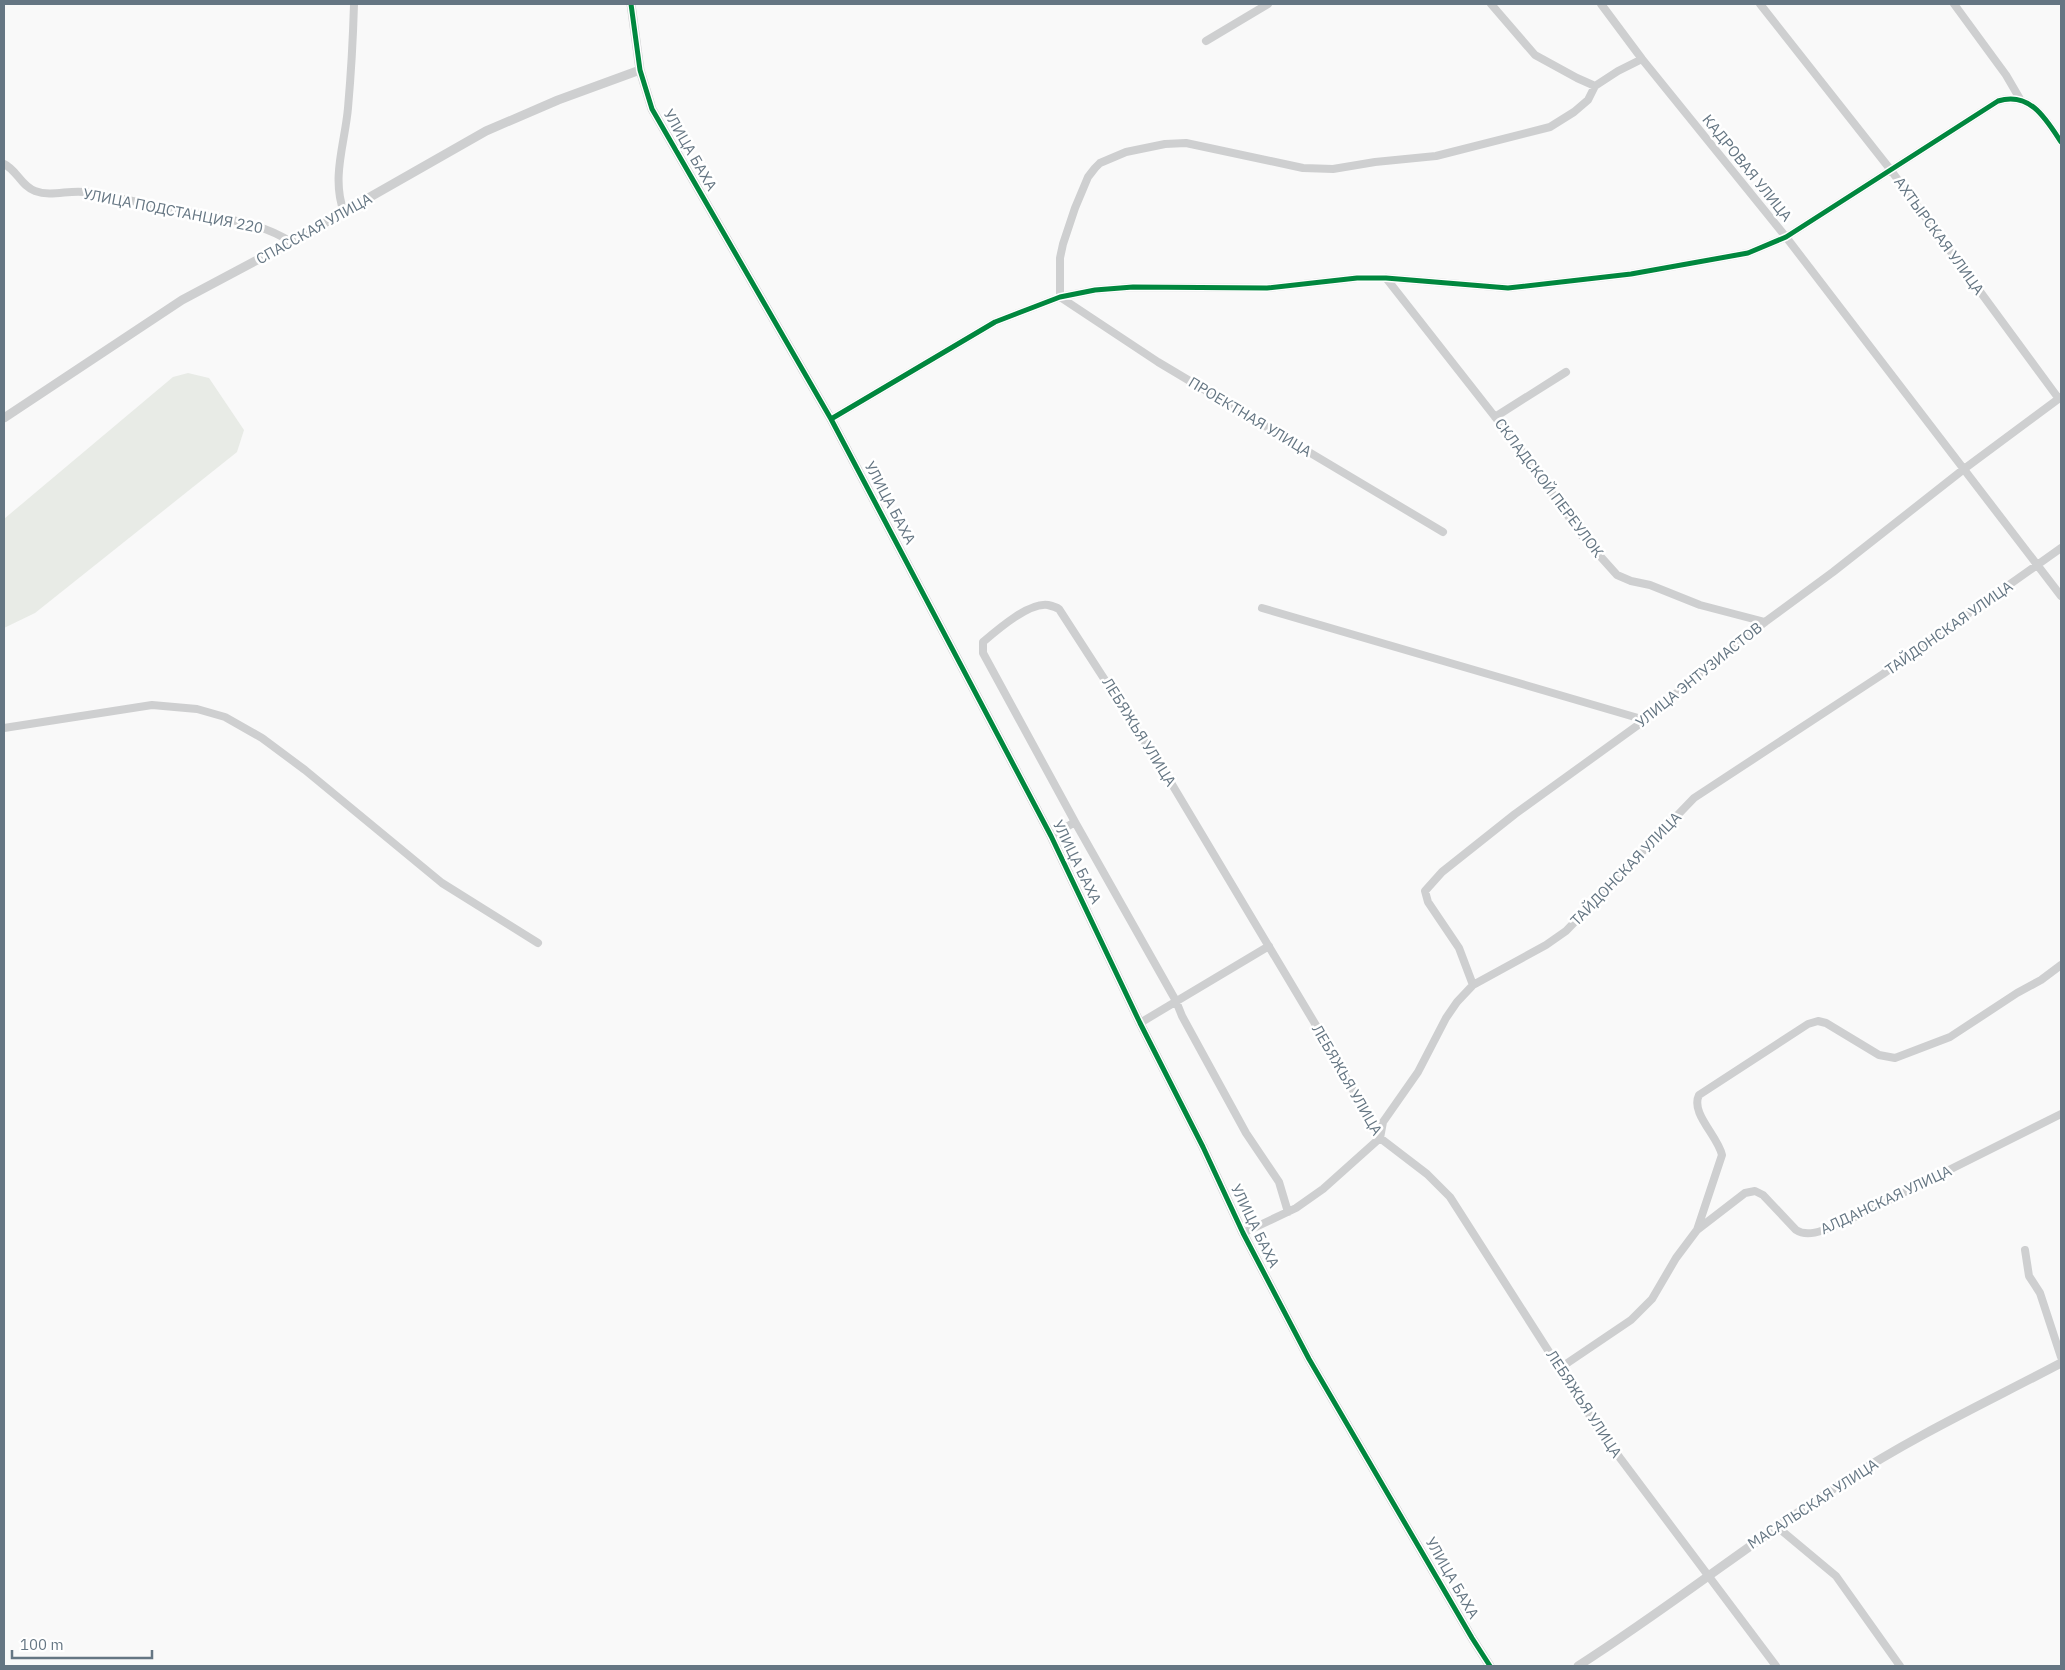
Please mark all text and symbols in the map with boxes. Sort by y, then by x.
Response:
street label: УЛИЦА БАХА [659,106,722,194]
street label: КАДРОВАЯ УЛИЦА [1698,110,1797,225]
street label: АХТЫРСКАЯ УЛИЦА [1890,173,1989,299]
street label: УЛИЦА ПОДСТАНЦИЯ 220 [81,184,265,237]
street label: СПАССКАЯ УЛИЦА [252,189,375,268]
street label: ПРОЕКТНАЯ УЛИЦА [1185,372,1316,461]
street label: СКЛАДСКОЙ ПЕРЕУЛОК [1491,414,1608,561]
street label: УЛИЦА БАХА [861,458,920,548]
street label: ТАЙДОНСКАЯ УЛИЦА [1881,576,2016,679]
street label: УЛИЦА ЭНТУЗИАСТОВ [1631,618,1766,732]
street label: ЛЕБЯЖЬЯ УЛИЦА [1098,674,1181,790]
street label: ТАЙДОНСКАЯ УЛИЦА [1566,807,1685,930]
street label: УЛИЦА БАХА [1049,817,1106,907]
street label: ЛЕБЯЖЬЯ УЛИЦА [1308,1021,1387,1139]
street label: АЛДАНСКАЯ УЛИЦА [1817,1161,1955,1238]
street label: УЛИЦА БАХА [1227,1181,1284,1271]
street label: ЛЕБЯЖЬЯ УЛИЦА [1542,1346,1627,1462]
street label: МАСАЛЬСКАЯ УЛИЦА [1744,1454,1882,1553]
street label: УЛИЦА БАХА [1421,1534,1484,1622]
scale bar [12,1628,152,1660]
text: 100 m [20,1635,64,1654]

